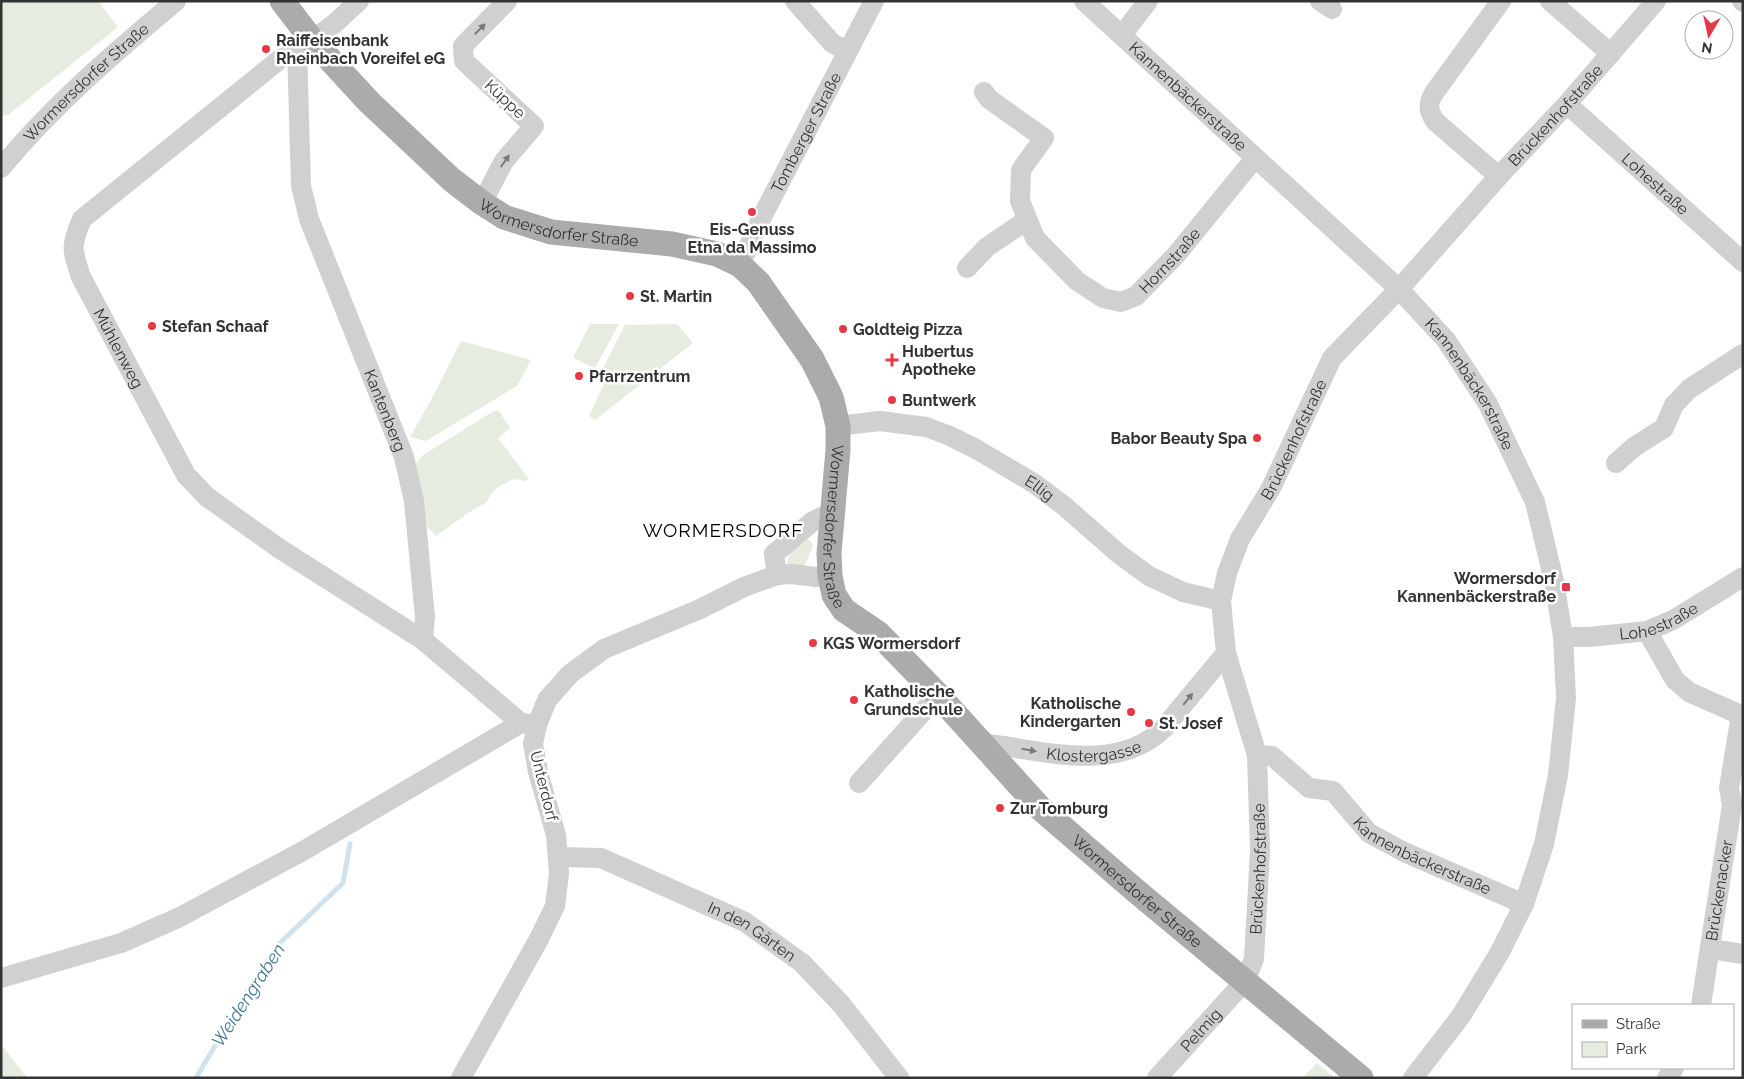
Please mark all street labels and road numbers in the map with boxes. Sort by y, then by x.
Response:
street label: Wormersdorfer Straße [19,19,152,145]
street label: Kannenbäckerstraße [1125,38,1251,155]
street label: Brückenhofstraße [1504,60,1606,170]
street label: Tomberger Straße [767,69,845,196]
street label: Küppe [481,75,529,123]
street label: Lohestraße [1618,149,1693,218]
street label: Wormersdorfer Straße [476,194,639,250]
street label: Hornstraße [1135,224,1204,297]
street label: Mühlenweg [90,305,148,391]
street label: Kannenbäckerstraße [1421,314,1518,453]
street label: Kantenberg [360,366,410,454]
street label: Brückenhofstraße [1257,376,1330,503]
street label: Wormersdorfer Straße [819,444,849,612]
street label: Ellig [1022,471,1058,505]
street label: Lohestraße [1618,598,1701,643]
street label: Klostergasse [1045,736,1144,765]
street label: Unterdorf [526,749,562,824]
street label: Brückenhofstraße [1246,803,1270,935]
street label: Kannenbäckerstraße [1350,813,1494,898]
street label: Wormersdorfer Straße [1068,830,1206,951]
street label: Brückenacker [1702,838,1736,942]
street label: In den Gärten [705,897,800,965]
street label: Pelmig [1176,1004,1225,1055]

